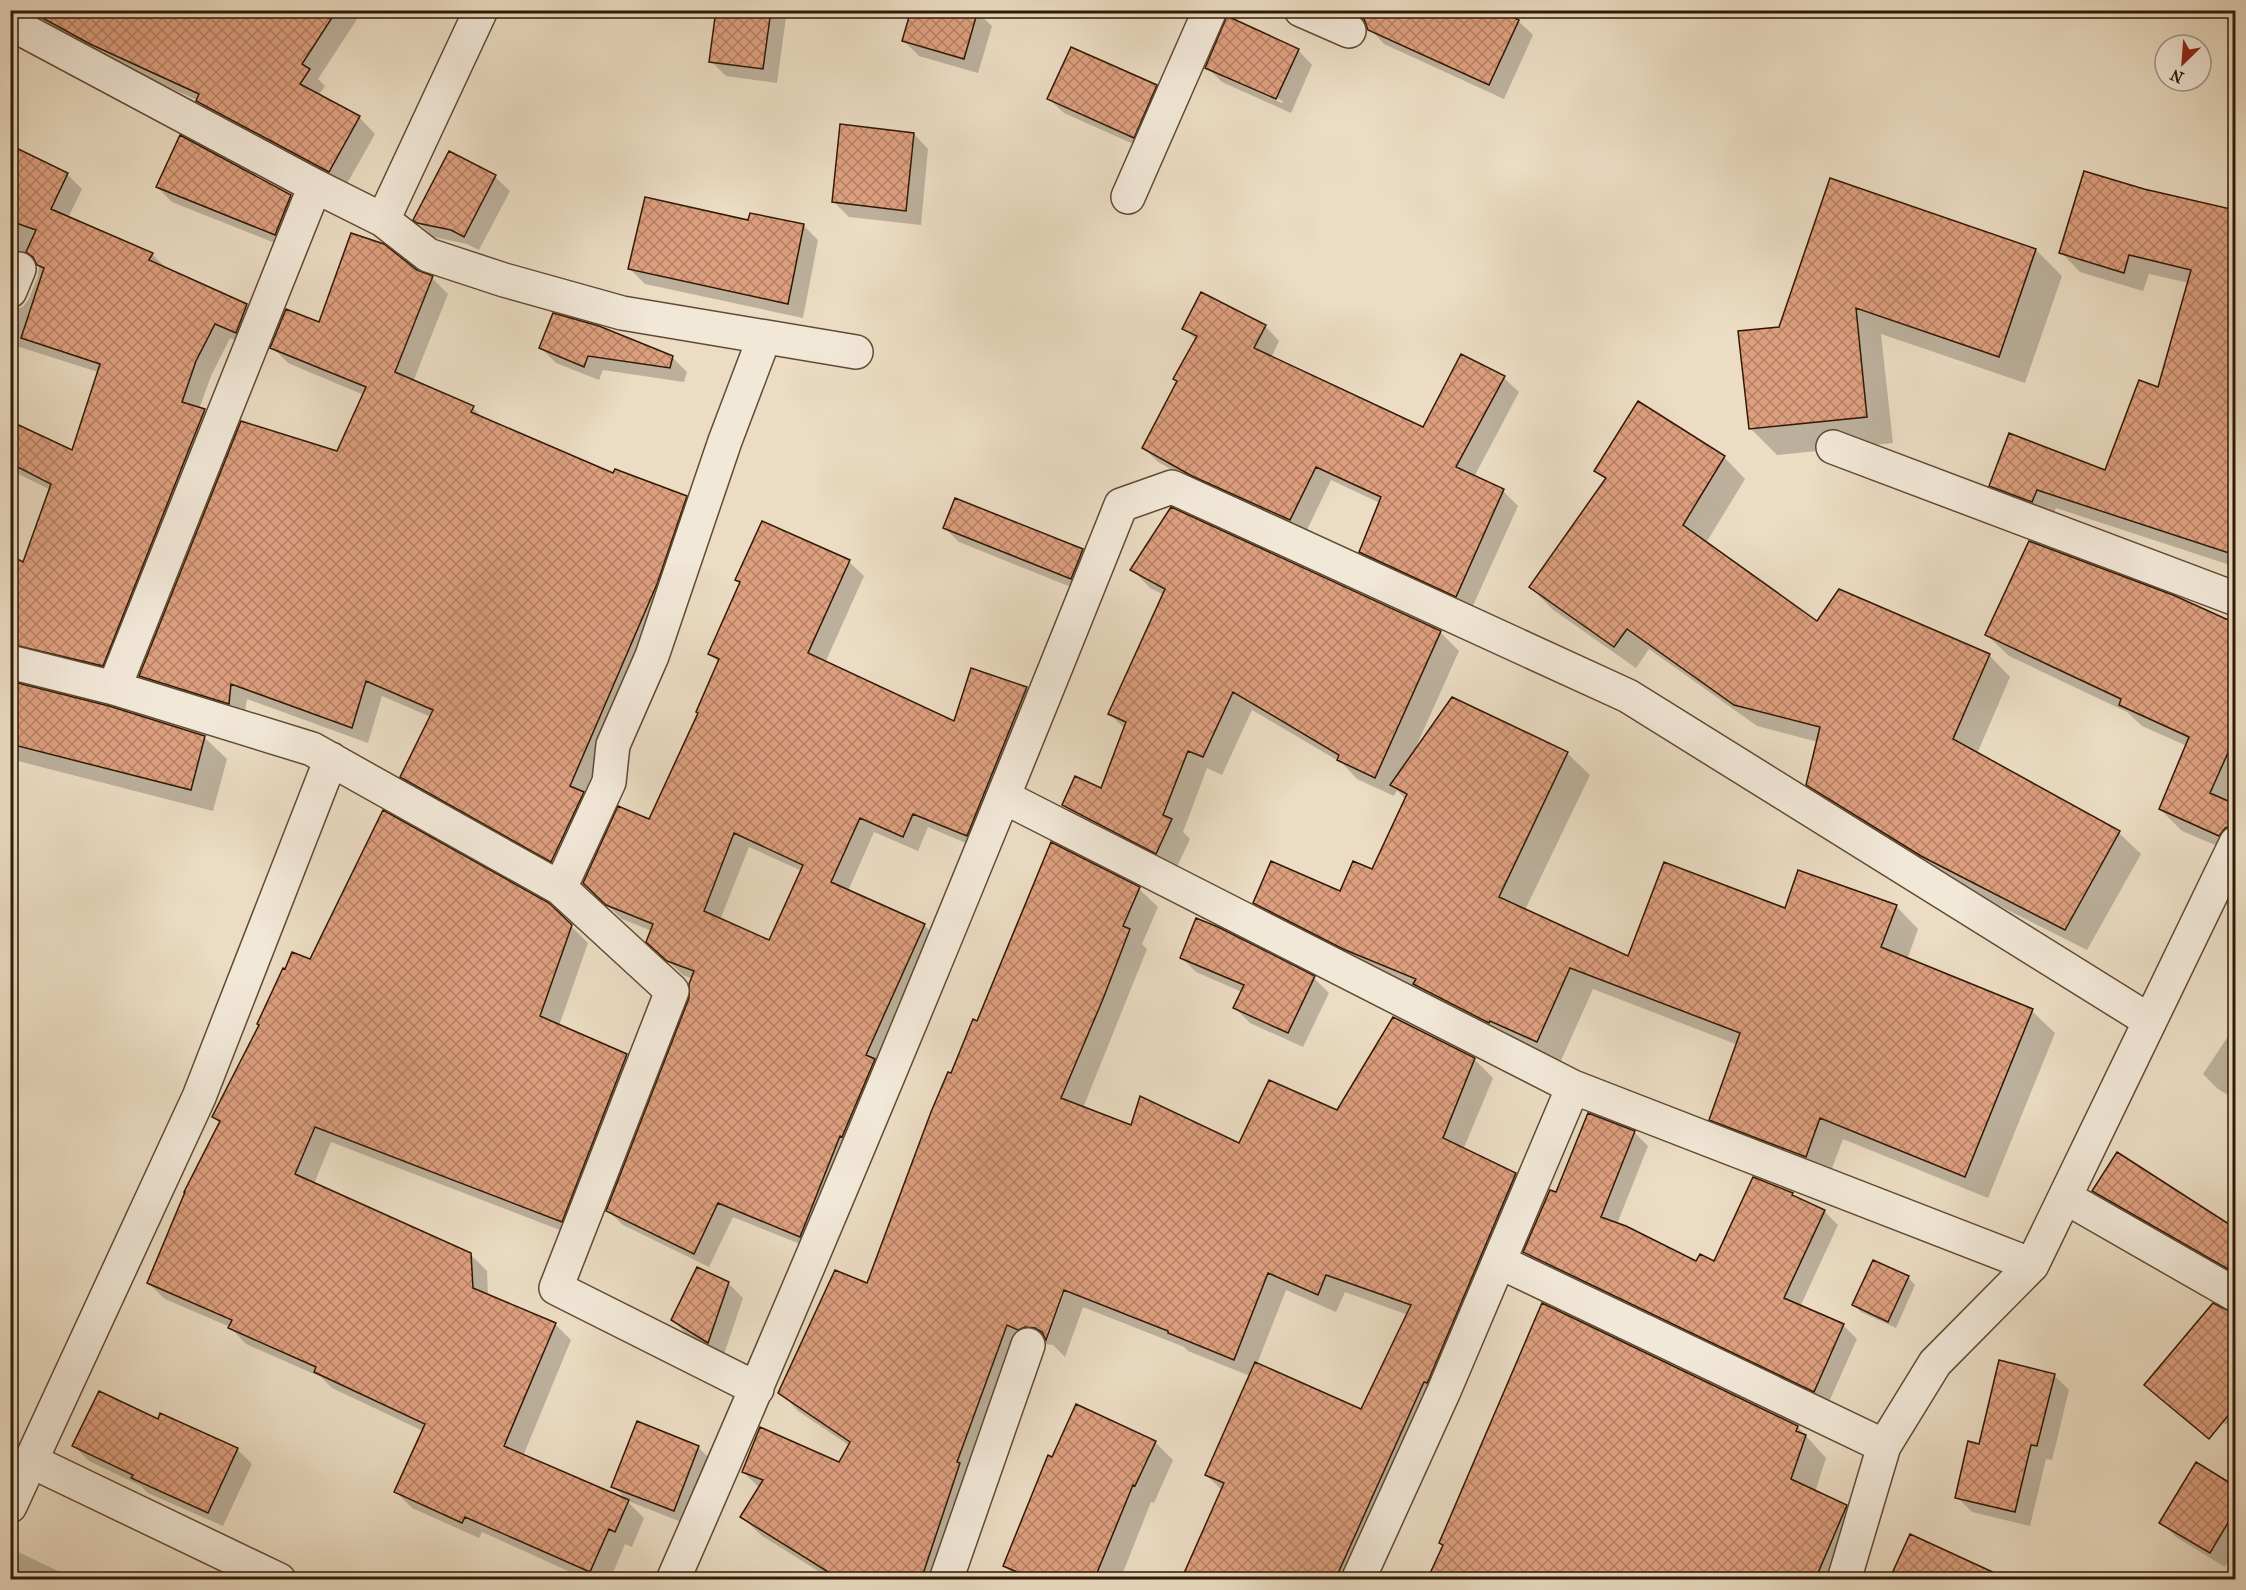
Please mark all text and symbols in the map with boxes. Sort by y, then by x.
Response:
north arrow [2153,33,2213,93]
text: N [2167,65,2186,87]

